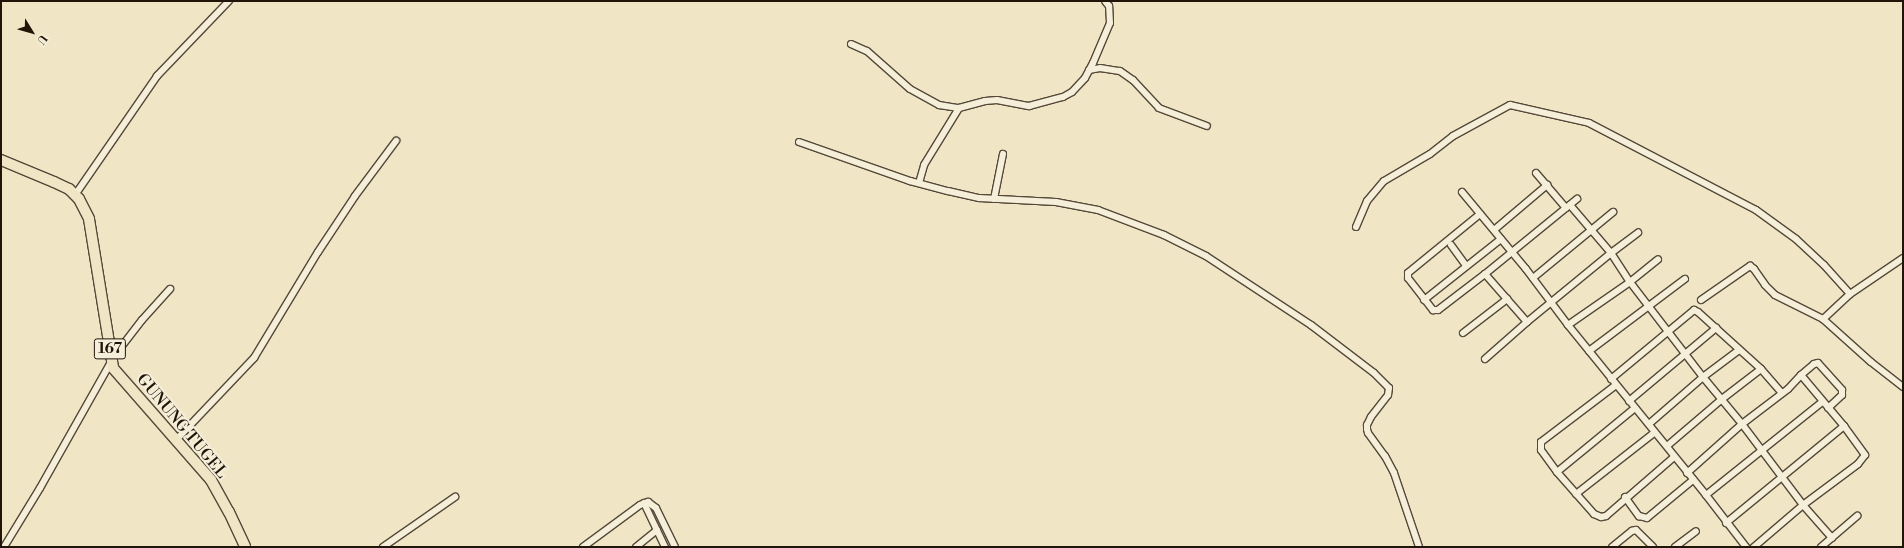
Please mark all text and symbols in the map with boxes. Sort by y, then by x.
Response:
north arrow [12,12,52,52]
text: U [33,32,50,47]
road number: 167 [93,336,127,362]
street label: GUNUNG TUGEL [133,370,231,482]

